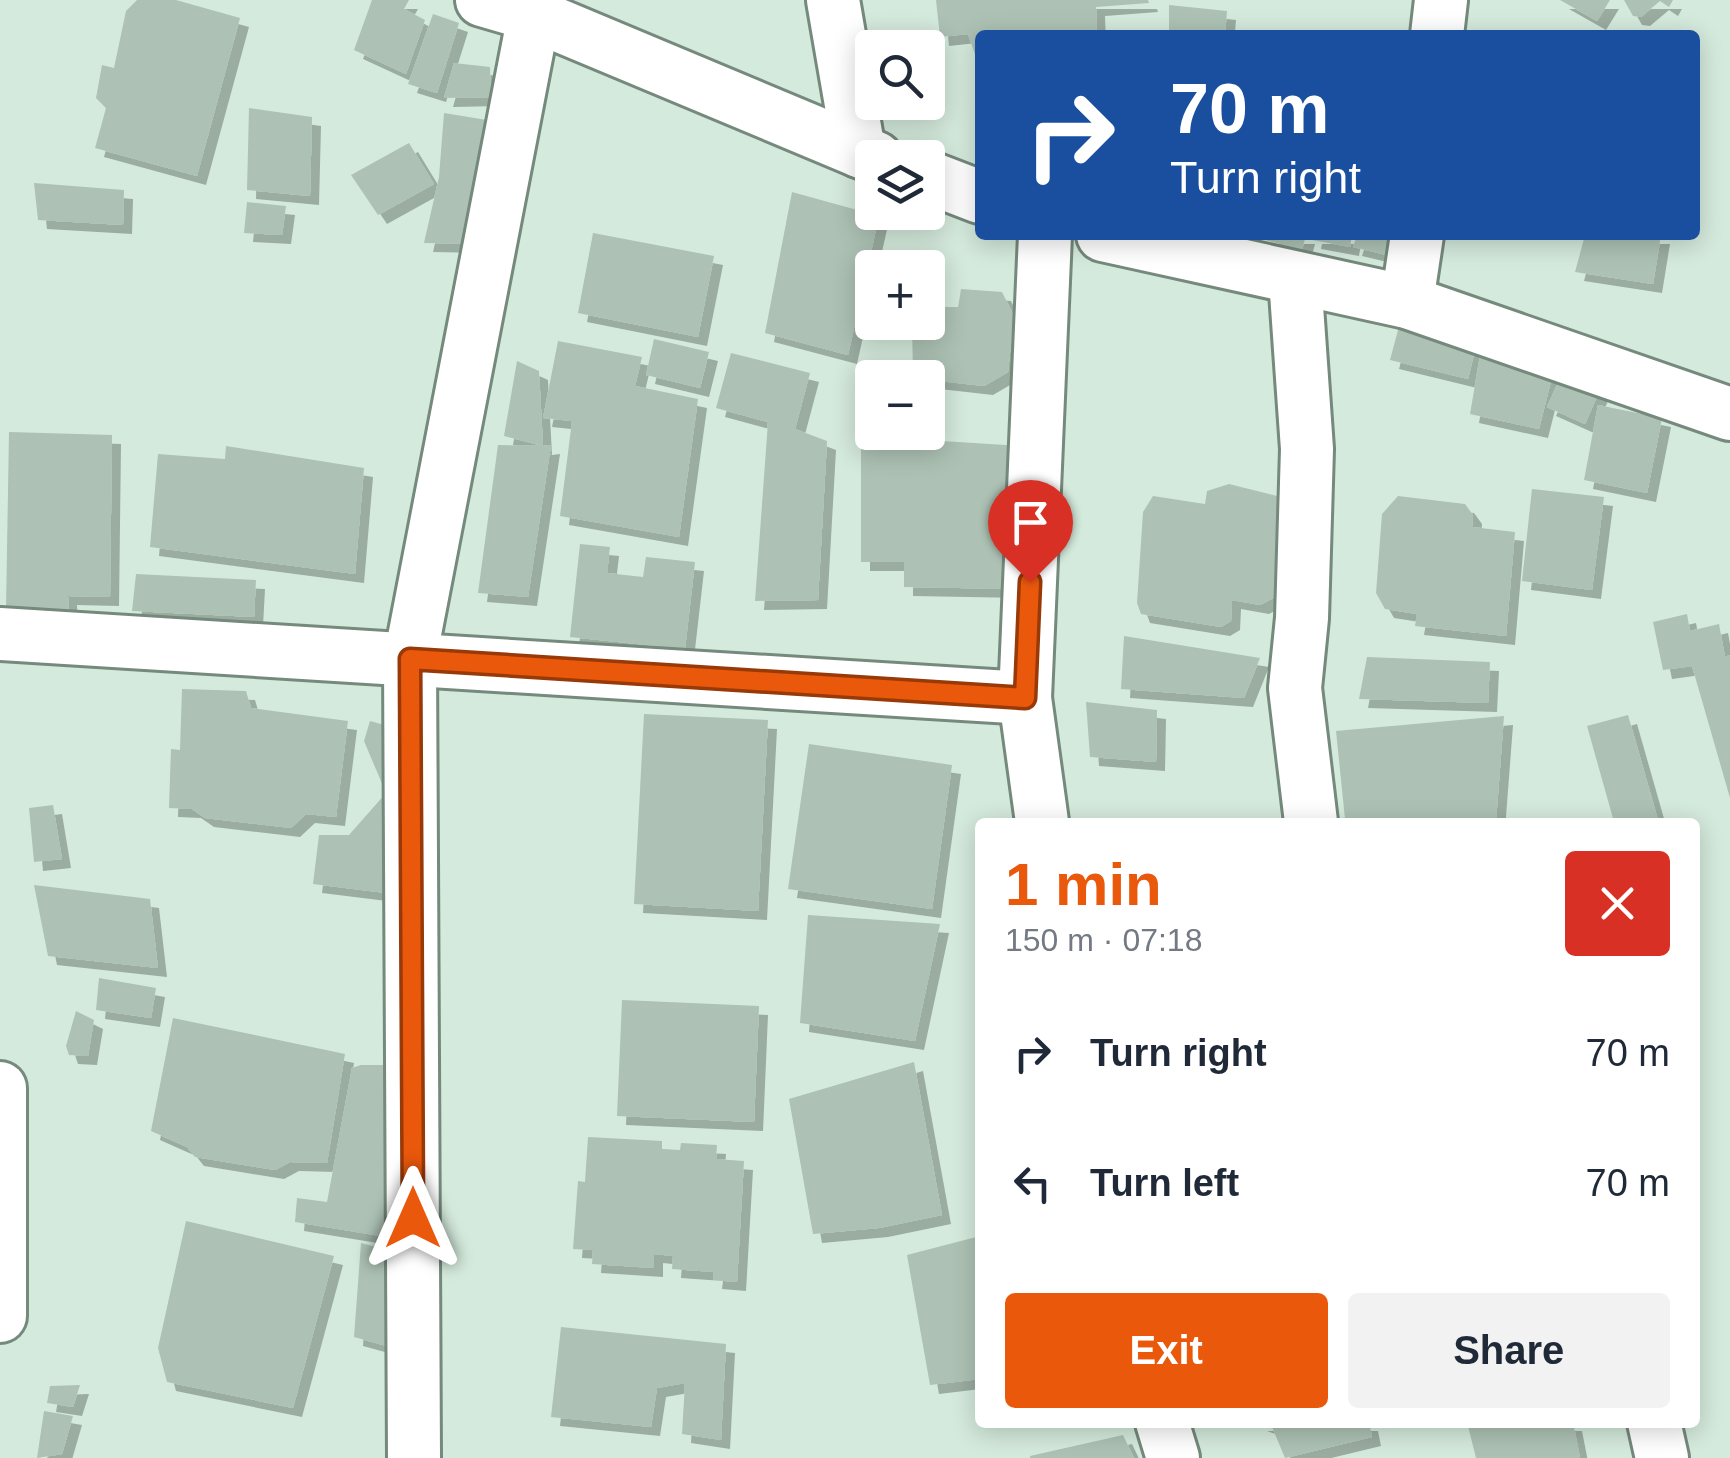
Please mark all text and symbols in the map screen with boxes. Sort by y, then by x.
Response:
map controls [855,30,945,450]
button: search [855,30,945,120]
icon: right [1005,70,1135,200]
text: 70 m [1170,70,1330,148]
button: layers [855,140,945,230]
text: Turn right [1170,152,1361,203]
button: + [855,250,945,340]
button: − [855,360,945,450]
pin [988,480,1073,583]
icon: arrive [1003,495,1058,550]
text: 1 min [1005,851,1162,918]
button: close [1565,851,1670,956]
text: 150 m · 07:18 [1005,922,1202,958]
icon: right [1005,1026,1060,1081]
text: Turn right [1090,1032,1267,1074]
text: 70 m [1586,1032,1670,1074]
icon: left [1005,1156,1060,1211]
text: Turn left [1090,1162,1239,1204]
text: 70 m [1586,1162,1670,1204]
position arrow [361,1166,465,1270]
button: Exit [1005,1293,1328,1408]
button: Share [1348,1293,1670,1408]

